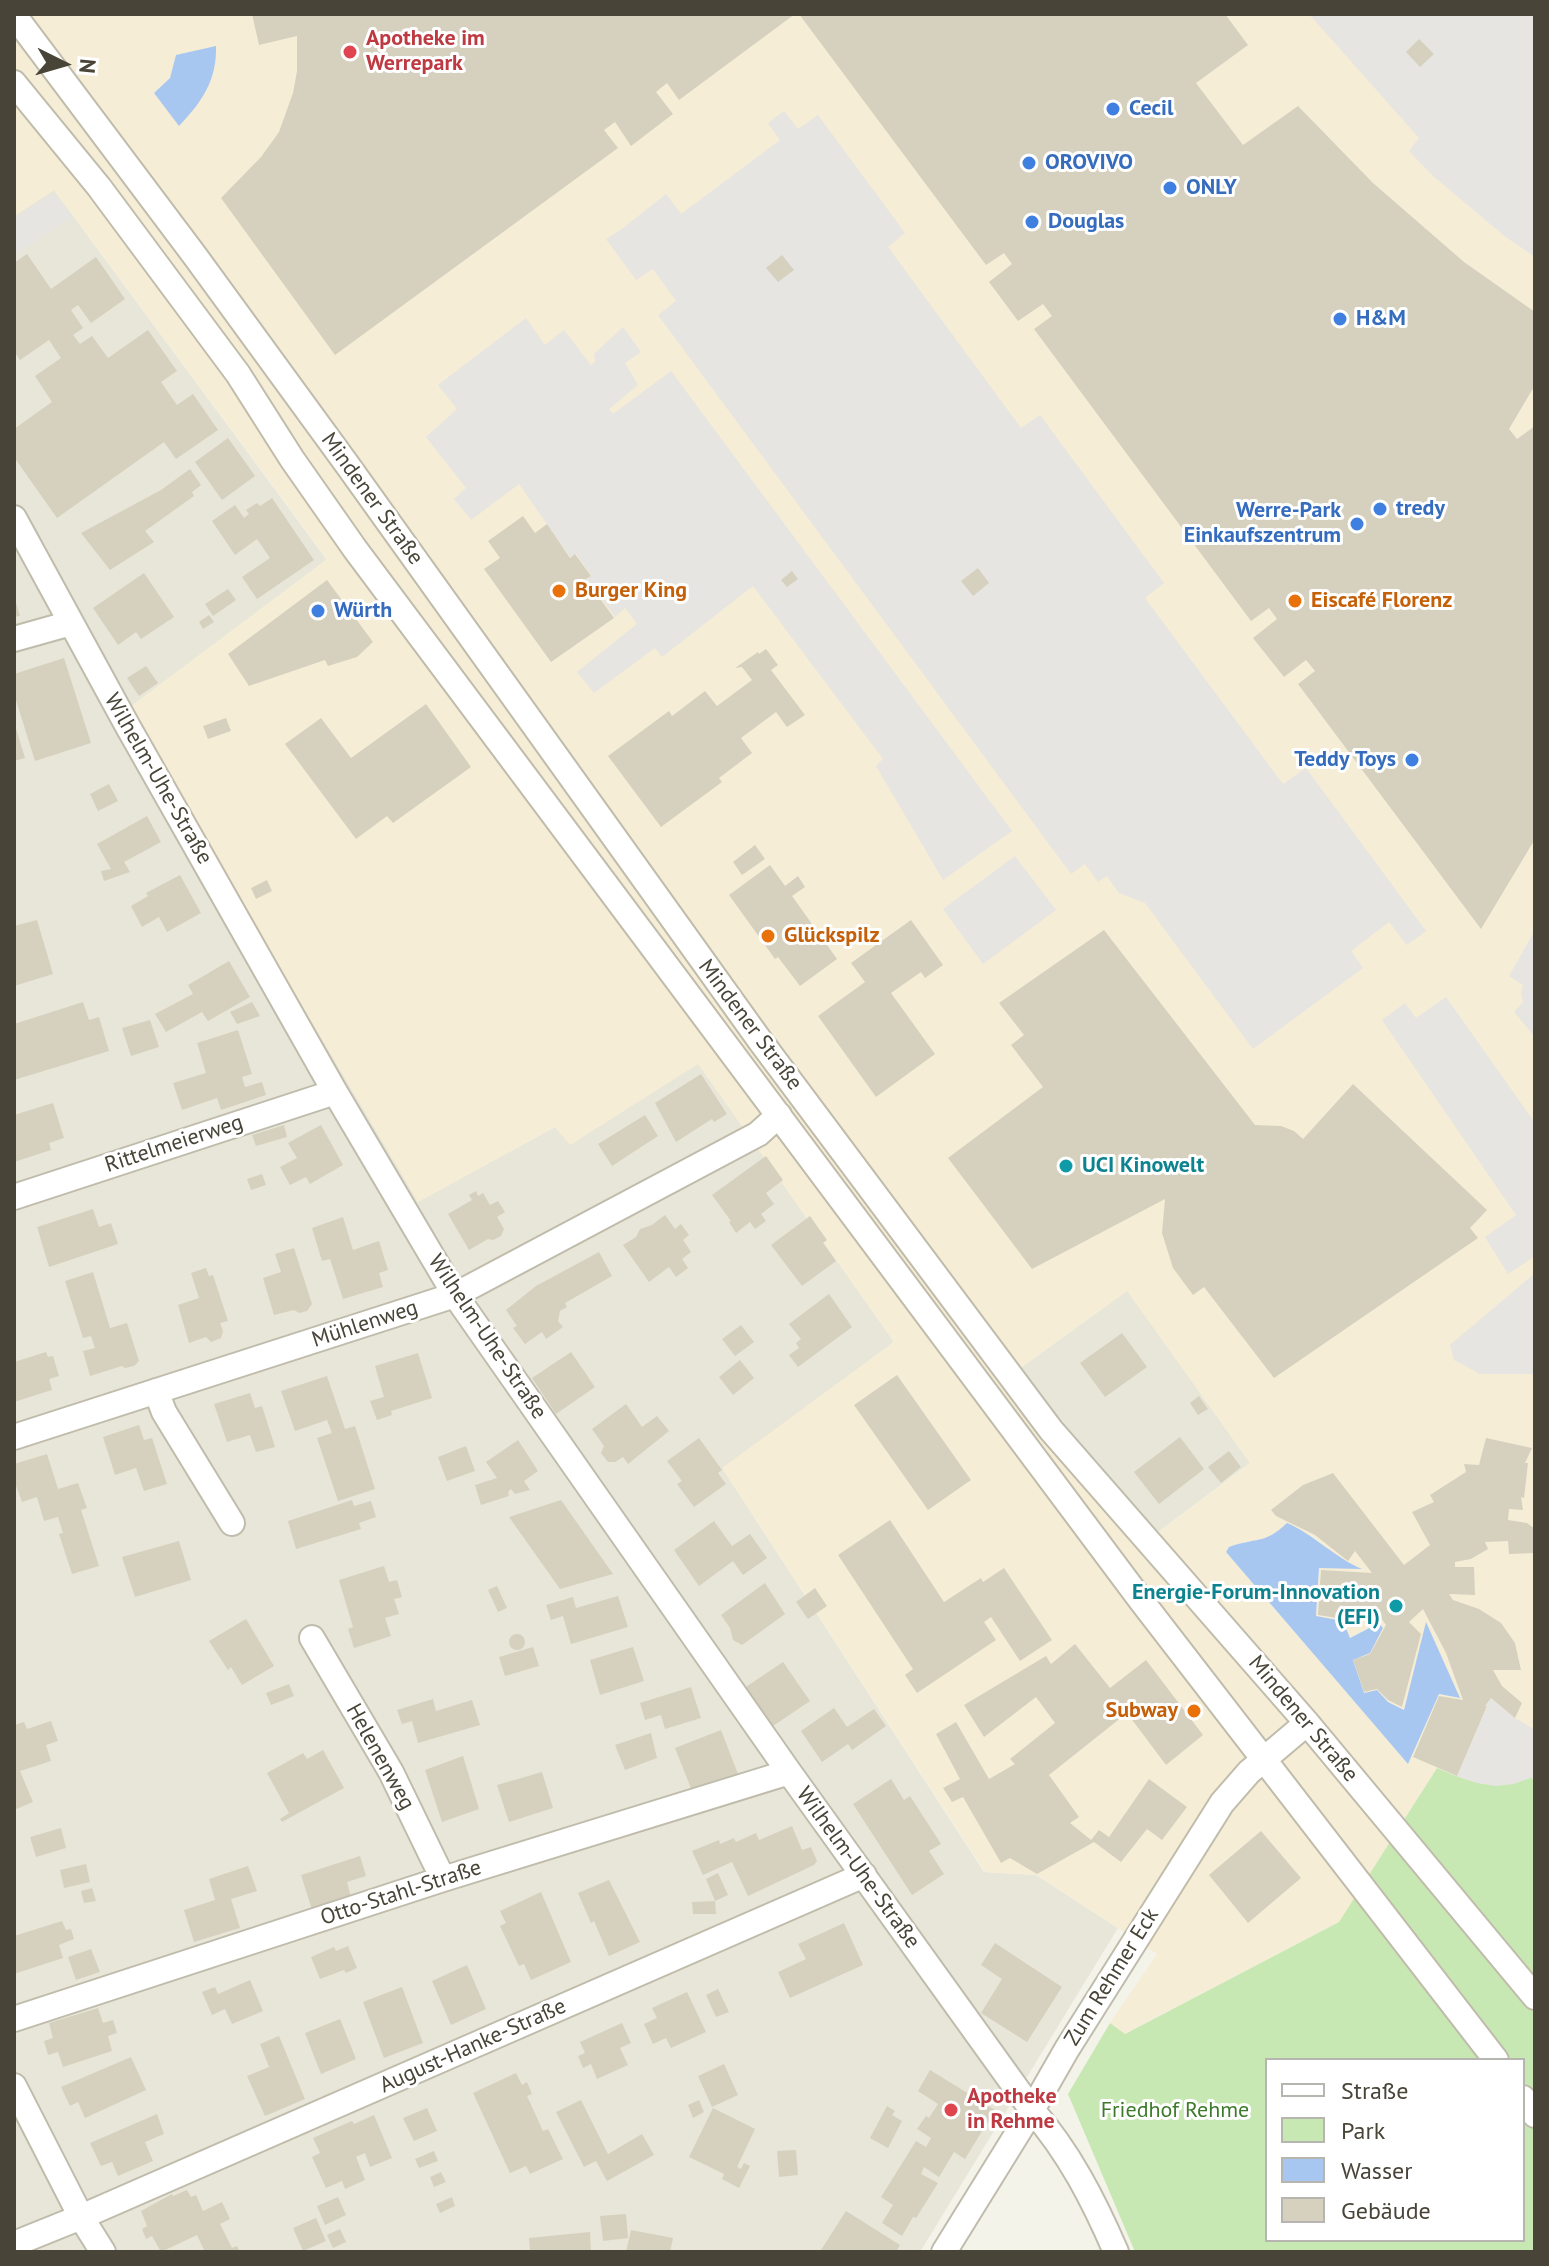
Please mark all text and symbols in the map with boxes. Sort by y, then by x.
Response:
north arrow [24,24,104,104]
place label: Apotheke im Werrepark [366,26,485,78]
marker: Apotheke im Werrepark [341,43,359,61]
text: N [73,58,102,75]
place label: Cecil [1129,96,1173,122]
marker: Cecil [1104,100,1122,118]
place label: OROVIVO [1045,150,1133,176]
marker: OROVIVO [1020,154,1038,172]
place label: ONLY [1186,175,1237,201]
marker: ONLY [1161,179,1179,197]
place label: Douglas [1048,209,1124,235]
marker: Douglas [1023,213,1041,231]
place label: H&M [1356,306,1406,332]
marker: H&M [1331,310,1349,328]
street label: Mindener Straße [315,428,429,570]
place label: tredy [1396,496,1445,522]
place label: Werre-Park Einkaufszentrum [1184,498,1341,550]
marker: tredy [1371,500,1389,518]
marker: Werre-Park Einkaufszentrum [1348,515,1366,533]
place label: Burger King [575,578,687,604]
marker: Burger King [550,582,568,600]
place label: Eiscafé Florenz [1311,588,1452,614]
marker: Eiscafé Florenz [1286,592,1304,610]
place label: Würth [334,598,392,624]
marker: Würth [309,602,327,620]
street label: Wilhelm-Uhe-Straße [98,689,218,869]
place label: Teddy Toys [1294,747,1396,773]
marker: Teddy Toys [1403,751,1421,769]
place label: Glückspilz [784,923,880,949]
marker: Glückspilz [759,927,777,945]
street label: Mindener Straße [692,955,808,1095]
street label: Rittelmeierweg [102,1109,246,1179]
place label: UCI Kinowelt [1082,1153,1204,1179]
marker: UCI Kinowelt [1057,1157,1075,1175]
street label: Wilhelm-Uhe-Straße [422,1250,552,1424]
street label: Mühlenweg [309,1295,421,1353]
place label: Energie-Forum-Innovation (EFI) [1132,1580,1380,1632]
marker: Energie-Forum-Innovation (EFI) [1387,1597,1405,1615]
street label: Mindener Straße [1243,1651,1363,1787]
place label: Subway [1106,1698,1178,1724]
street label: Helenenweg [340,1699,420,1815]
marker: Subway [1185,1702,1203,1720]
street label: Wilhelm-Uhe-Straße [791,1782,925,1954]
street label: Otto-Stahl-Straße [317,1855,485,1931]
street label: Zum Rehmer Eck [1059,1903,1165,2051]
street label: August-Hanke-Straße [376,1993,570,2099]
legend [1265,2058,1525,2242]
text: Straße [1341,2075,1408,2106]
place label: Apotheke in Rehme [967,2084,1057,2136]
park label: Friedhof Rehme [1101,2098,1249,2124]
marker: Apotheke in Rehme [942,2101,960,2119]
text: Park [1341,2115,1385,2146]
text: Wasser [1341,2155,1412,2186]
text: Gebäude [1341,2195,1431,2226]

